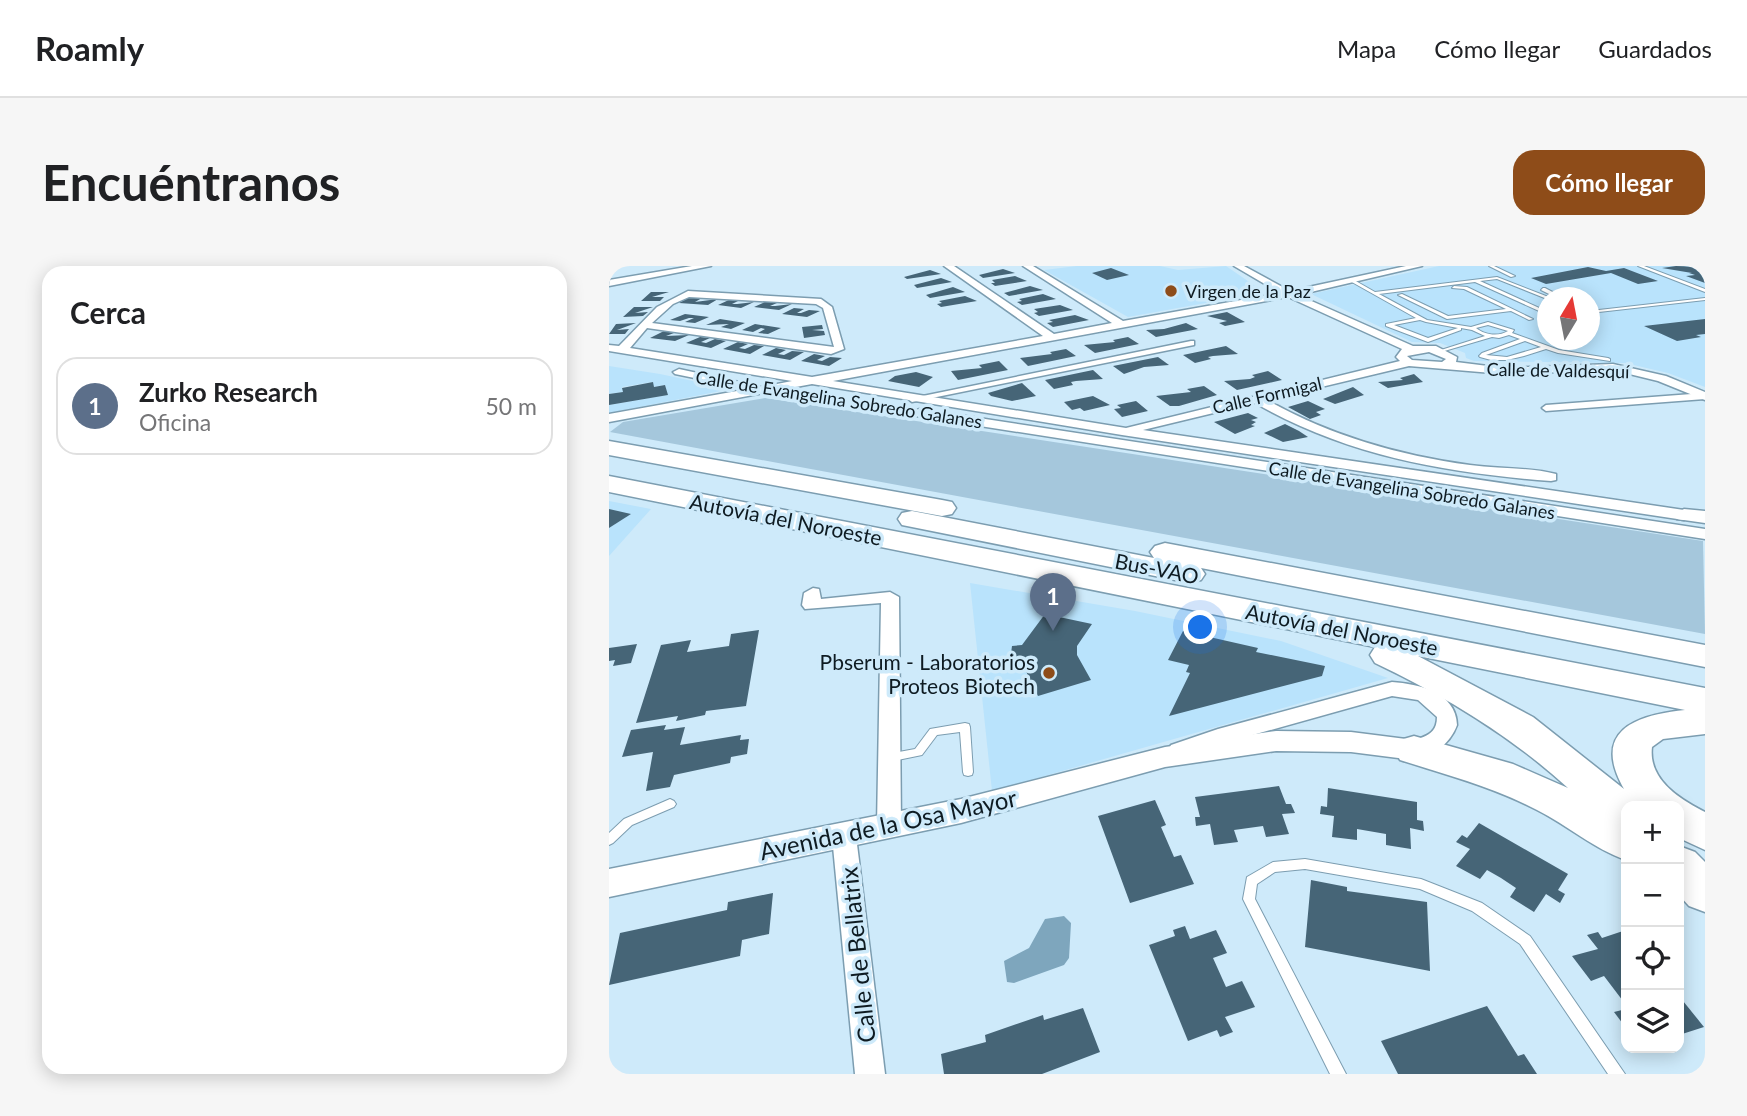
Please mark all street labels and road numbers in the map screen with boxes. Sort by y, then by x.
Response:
street label: Calle de Valdesquí [1486,358,1630,382]
street label: Calle de Evangelina Sobredo Galanes [694,365,984,433]
street label: Calle Formigal [1210,372,1324,418]
street label: Calle de Evangelina Sobredo Galanes [1267,456,1557,524]
street label: Autovía del Noroeste [688,488,884,550]
street label: Bus-VAO [1113,548,1201,588]
street label: Autovía del Noroeste [1244,598,1440,660]
street label: Avenida de la Osa Mayor [757,783,1019,865]
street label: Calle de Bellatrix [833,866,881,1044]

